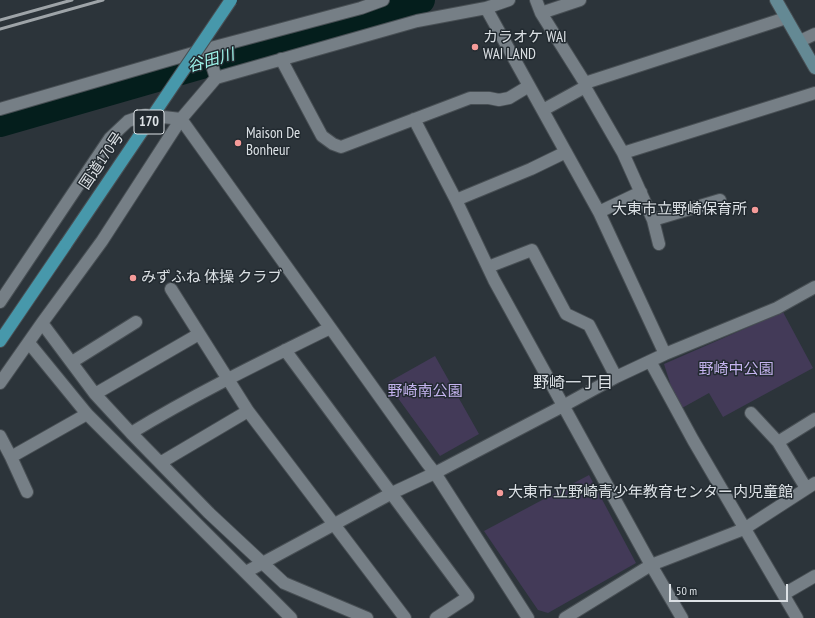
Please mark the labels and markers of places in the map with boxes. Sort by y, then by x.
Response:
place label: カラオケ WAI WAI LAND [483,29,566,64]
marker: カラオケ WAI WAI LAND [470,42,480,52]
place label: Maison De Bonheur [246,125,300,160]
marker: Maison De Bonheur [233,138,243,148]
place label: 大東市立野崎保育所 [612,201,747,219]
marker: 大東市立野崎保育所 [750,205,760,215]
place label: みずふね 体操 クラブ [141,269,282,287]
marker: みずふね 体操 クラブ [128,273,138,283]
place label: 大東市立野崎青少年教育センター内児童館 [508,484,793,502]
marker: 大東市立野崎青少年教育センター内児童館 [495,488,505,498]

